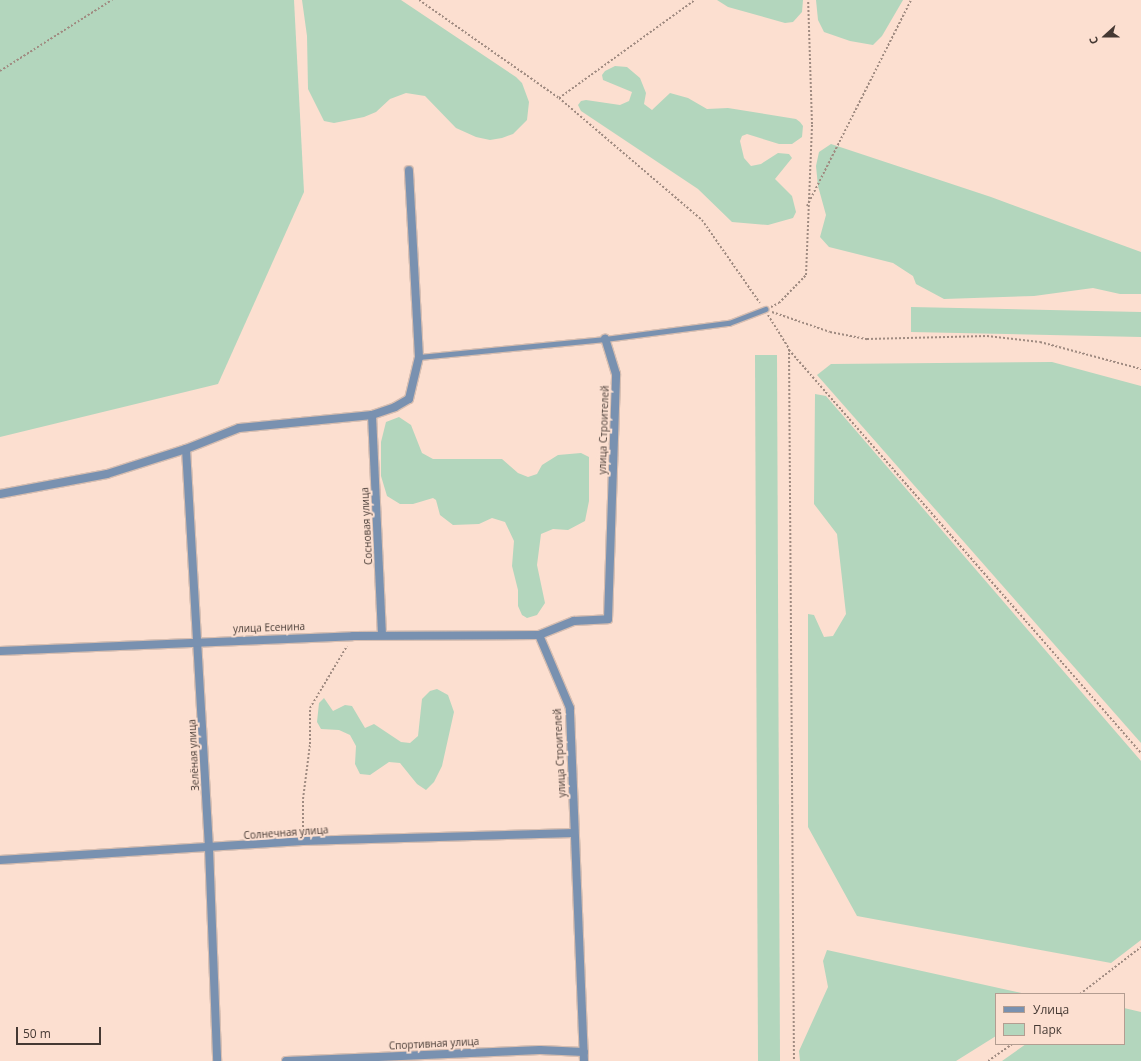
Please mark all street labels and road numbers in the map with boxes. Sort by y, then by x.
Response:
street label: улица Строителей [596,385,612,475]
street label: Сосновая улица [359,487,375,565]
street label: улица Есенина [233,621,305,635]
street label: улица Строителей [552,708,568,798]
street label: Зелёная улица [186,719,202,791]
street label: Солнечная улица [243,824,329,842]
street label: Спортивная улица [389,1036,479,1052]

